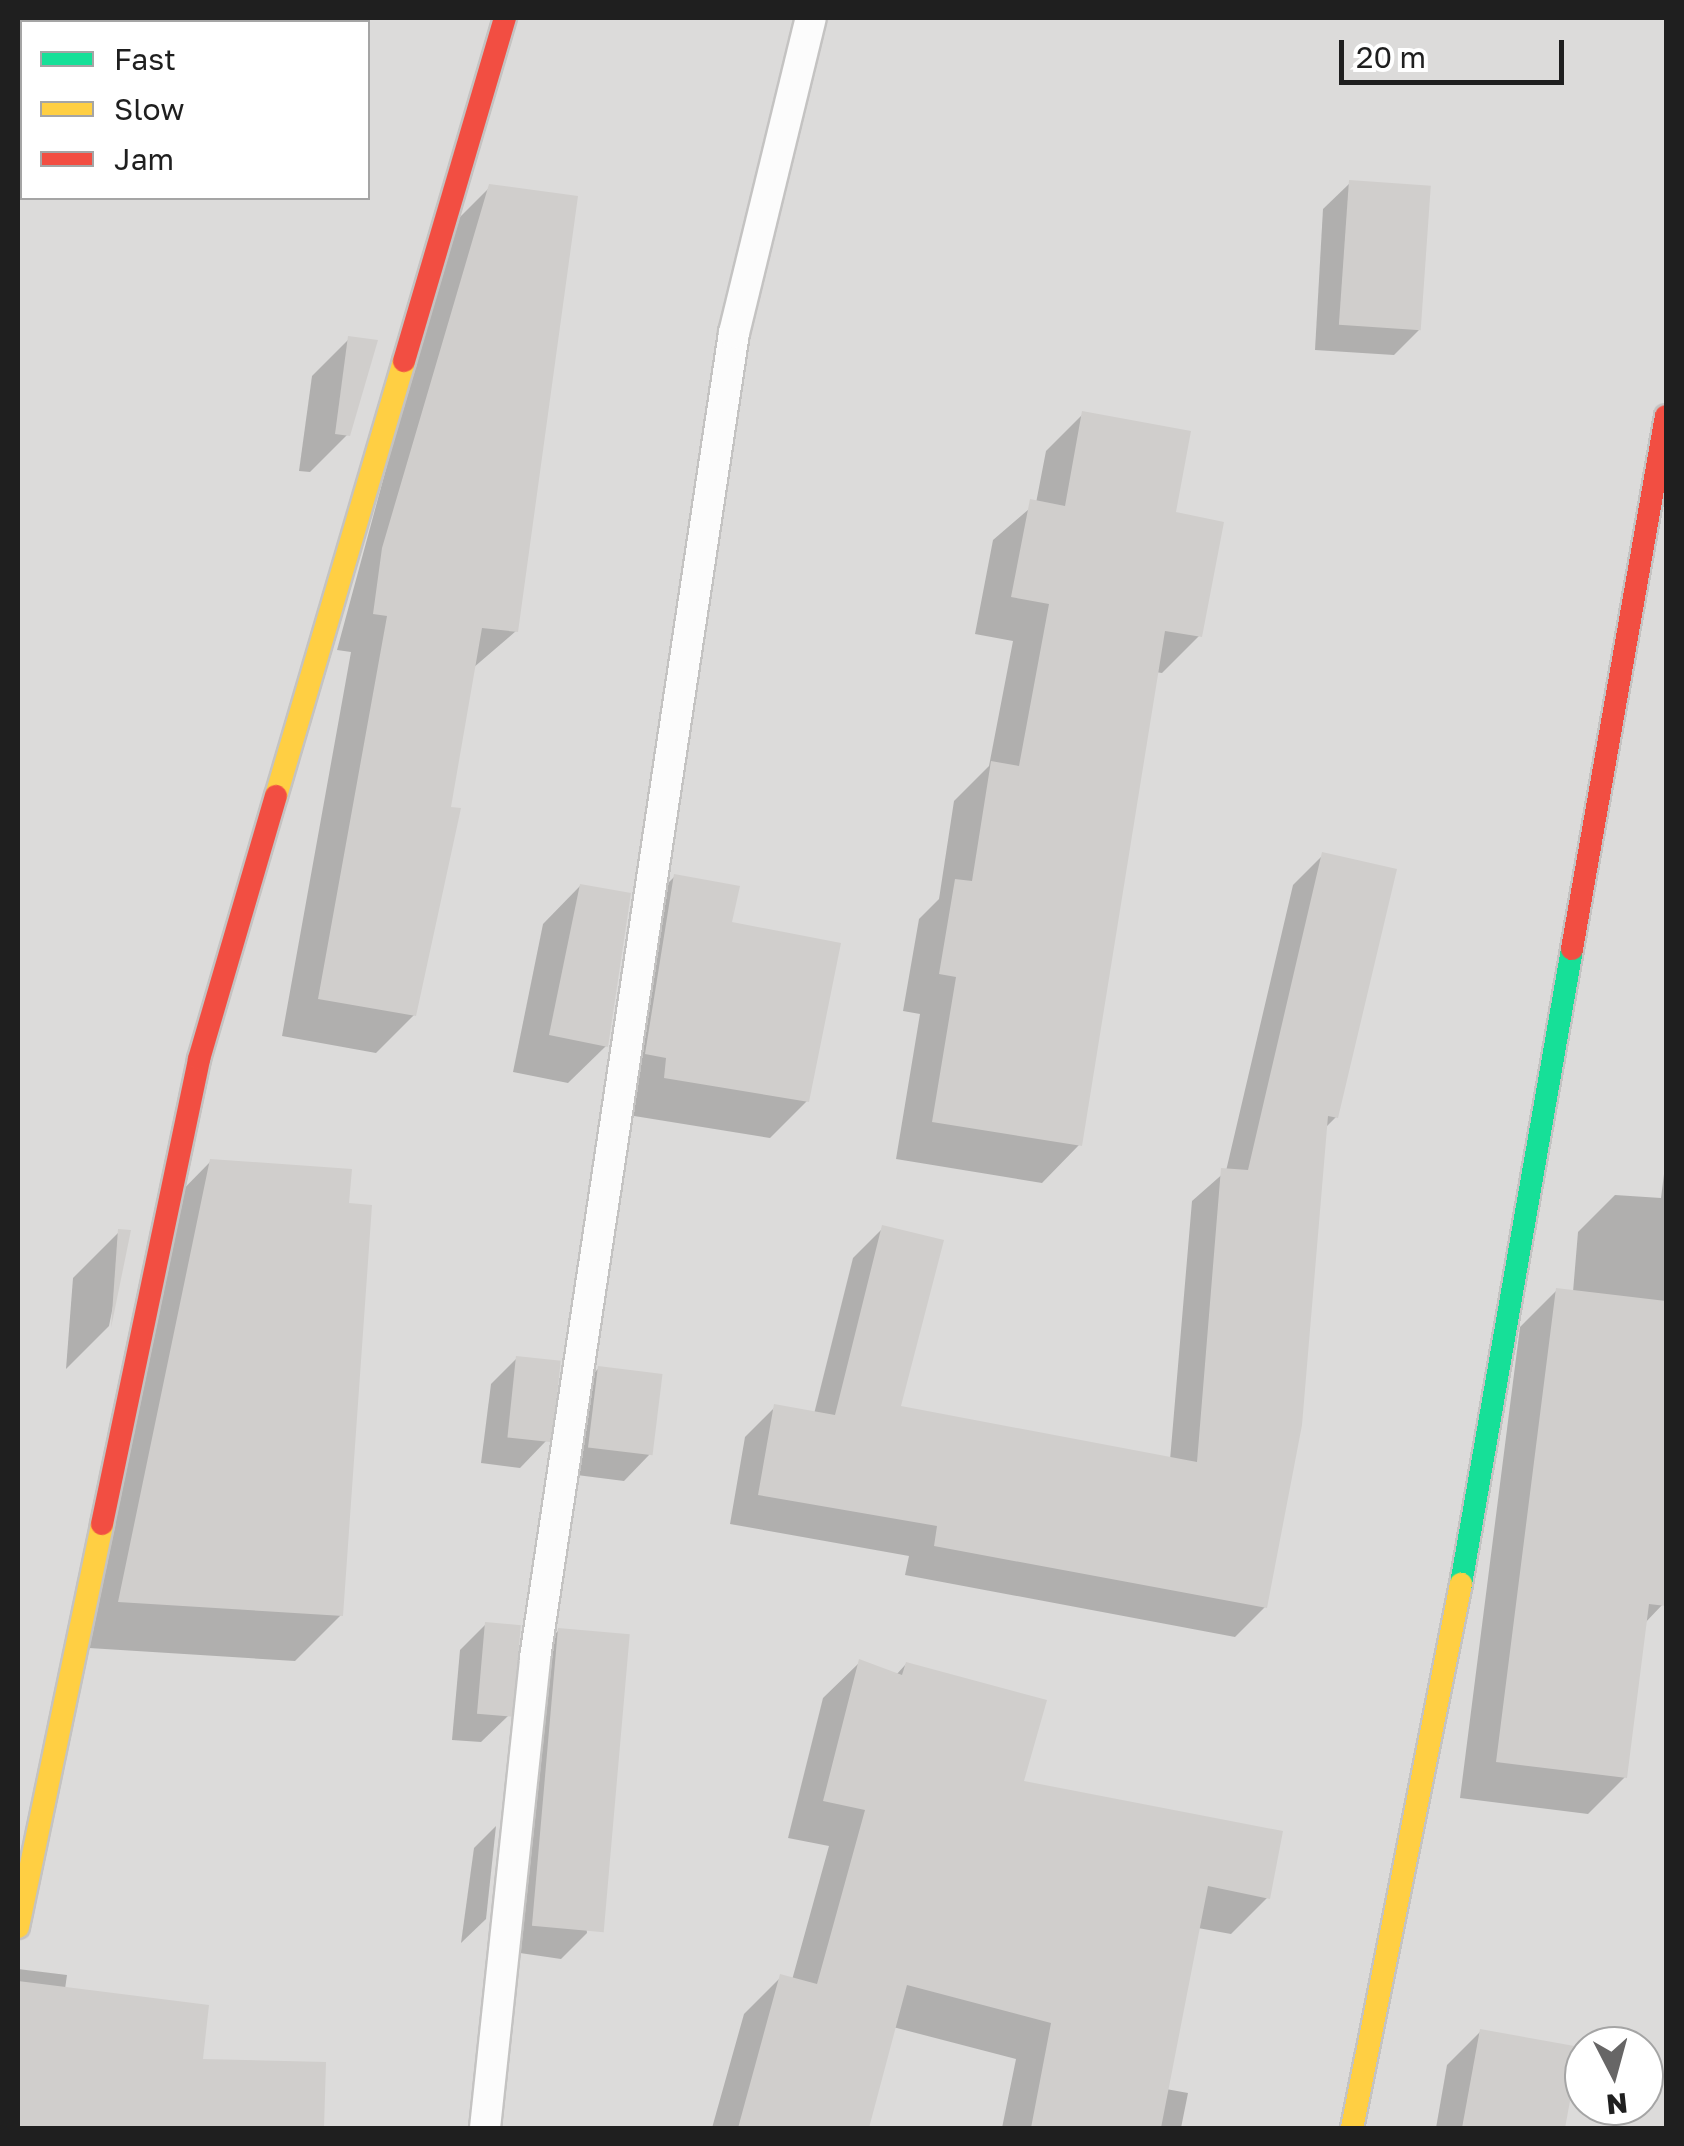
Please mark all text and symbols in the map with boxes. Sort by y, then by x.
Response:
legend [20,20,370,200]
scale bar [1344,20,1569,82]
text: 20 m [1356,39,1426,75]
text: Fast [114,41,176,77]
text: Slow [114,91,185,127]
text: Jam [114,141,174,177]
north arrow [1564,2026,1664,2126]
text: N [1605,2087,1629,2122]

